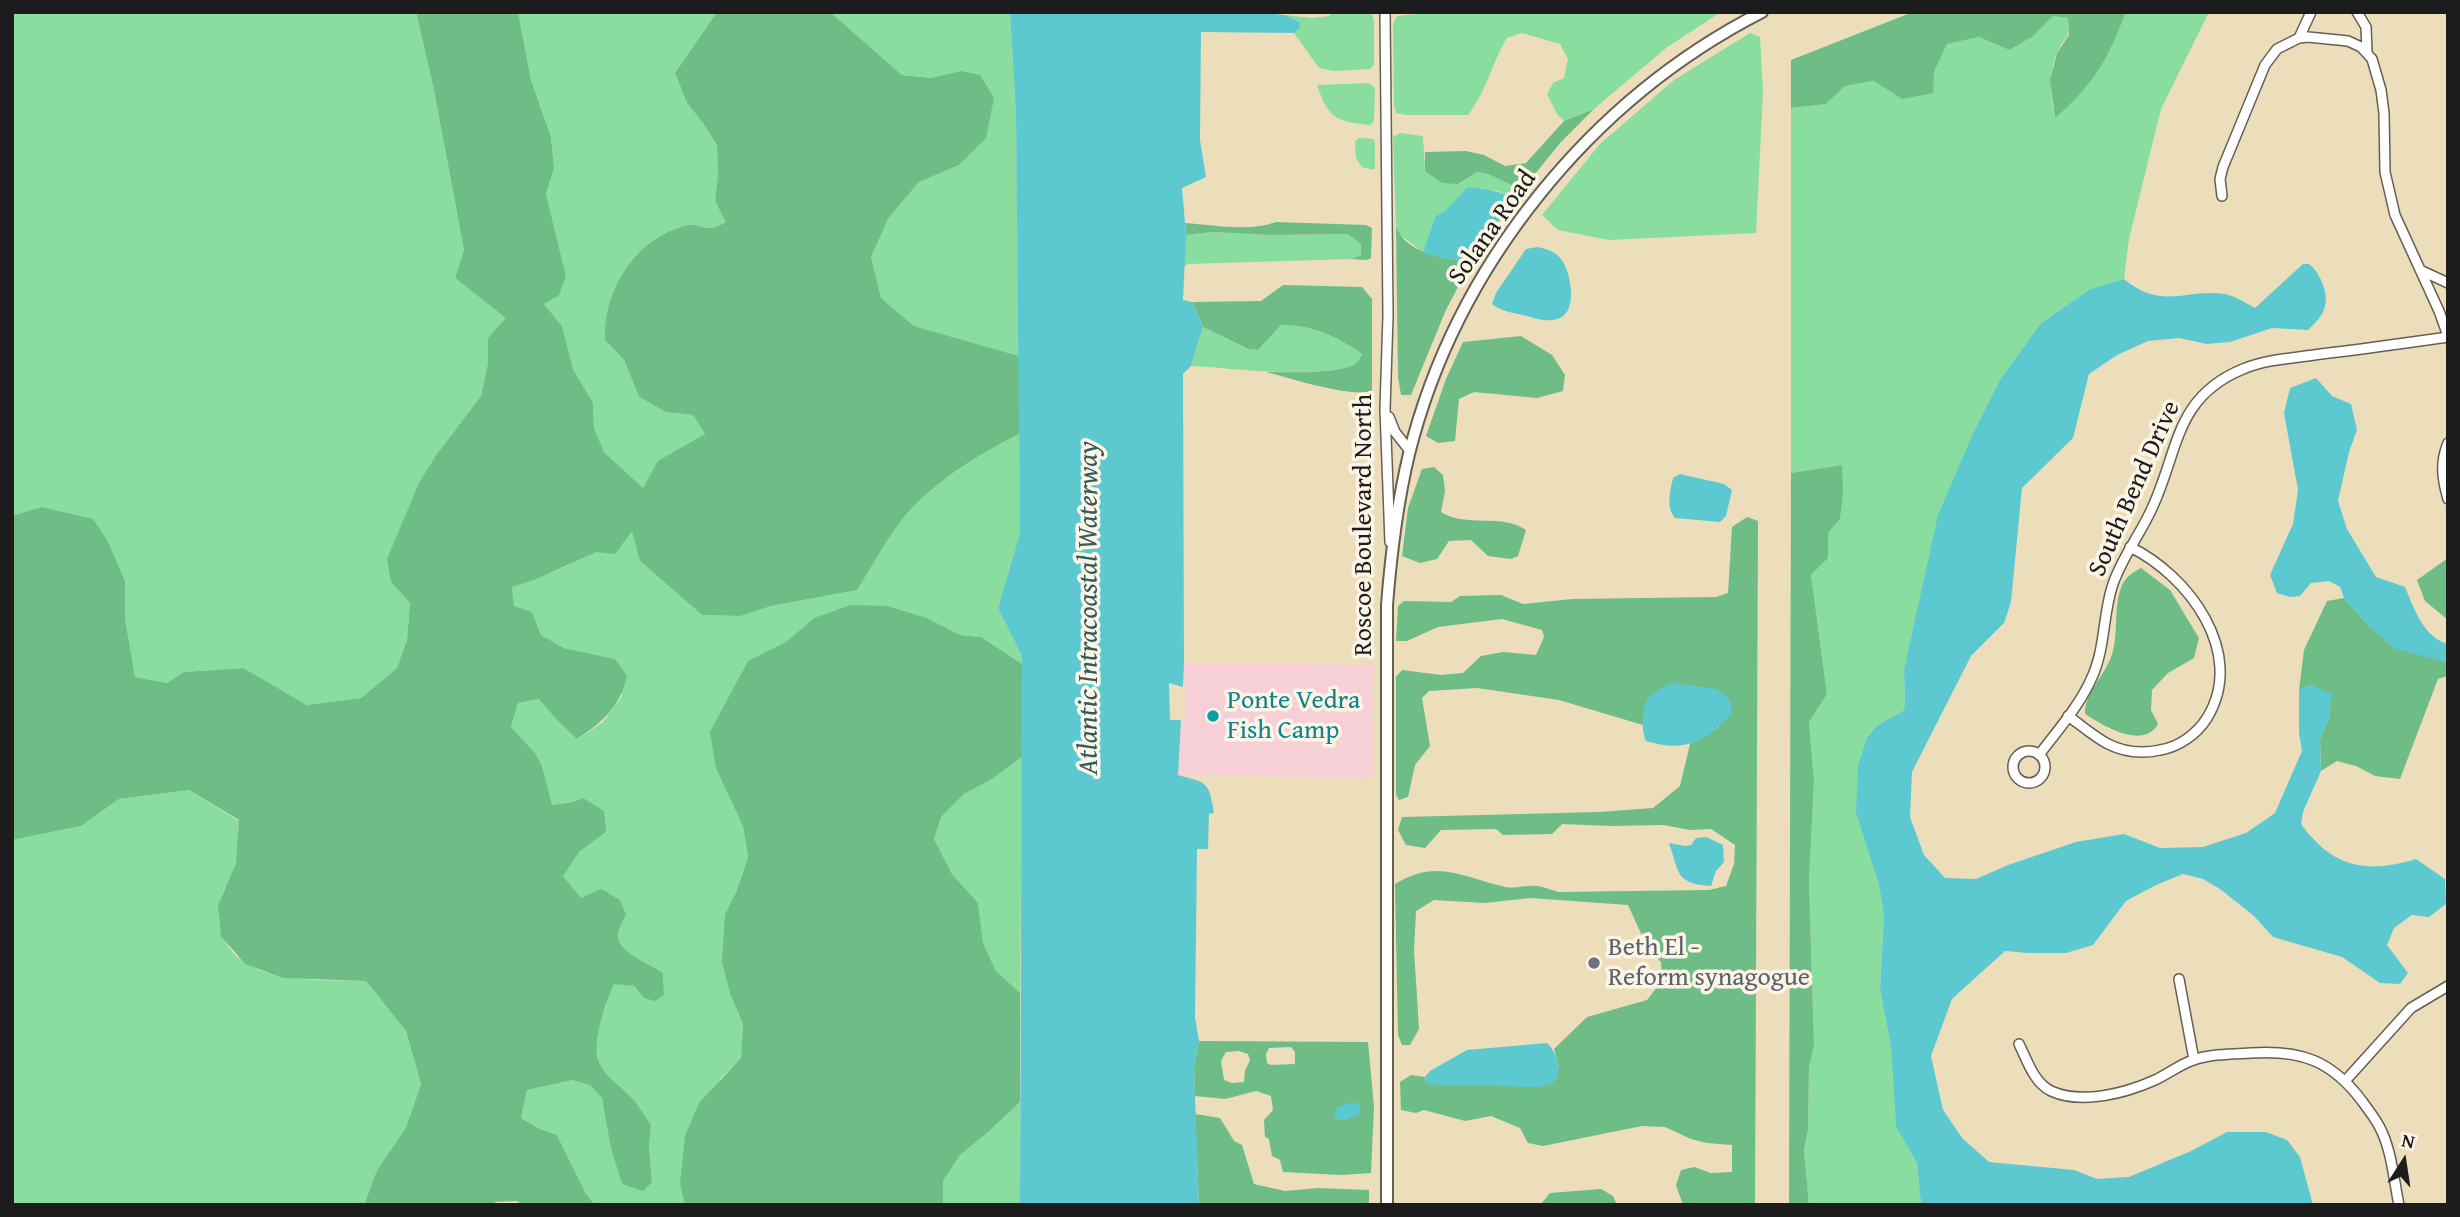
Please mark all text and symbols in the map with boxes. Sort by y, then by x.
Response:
street label: Solana Road [1442,165,1544,291]
street label: Roscoe Boulevard North [1348,394,1380,656]
street label: South Bend Drive [2082,396,2188,582]
water label: Atlantic Intracoastal Waterway [1073,441,1107,775]
place label: Ponte Vedra Fish Camp [1227,685,1360,746]
marker: Ponte Vedra Fish Camp [1205,708,1221,724]
place label: Beth El - Reform synagogue [1608,932,1810,993]
marker: Beth El - Reform synagogue [1586,955,1602,971]
text: N [2399,1125,2417,1155]
north arrow [2369,1126,2439,1196]

